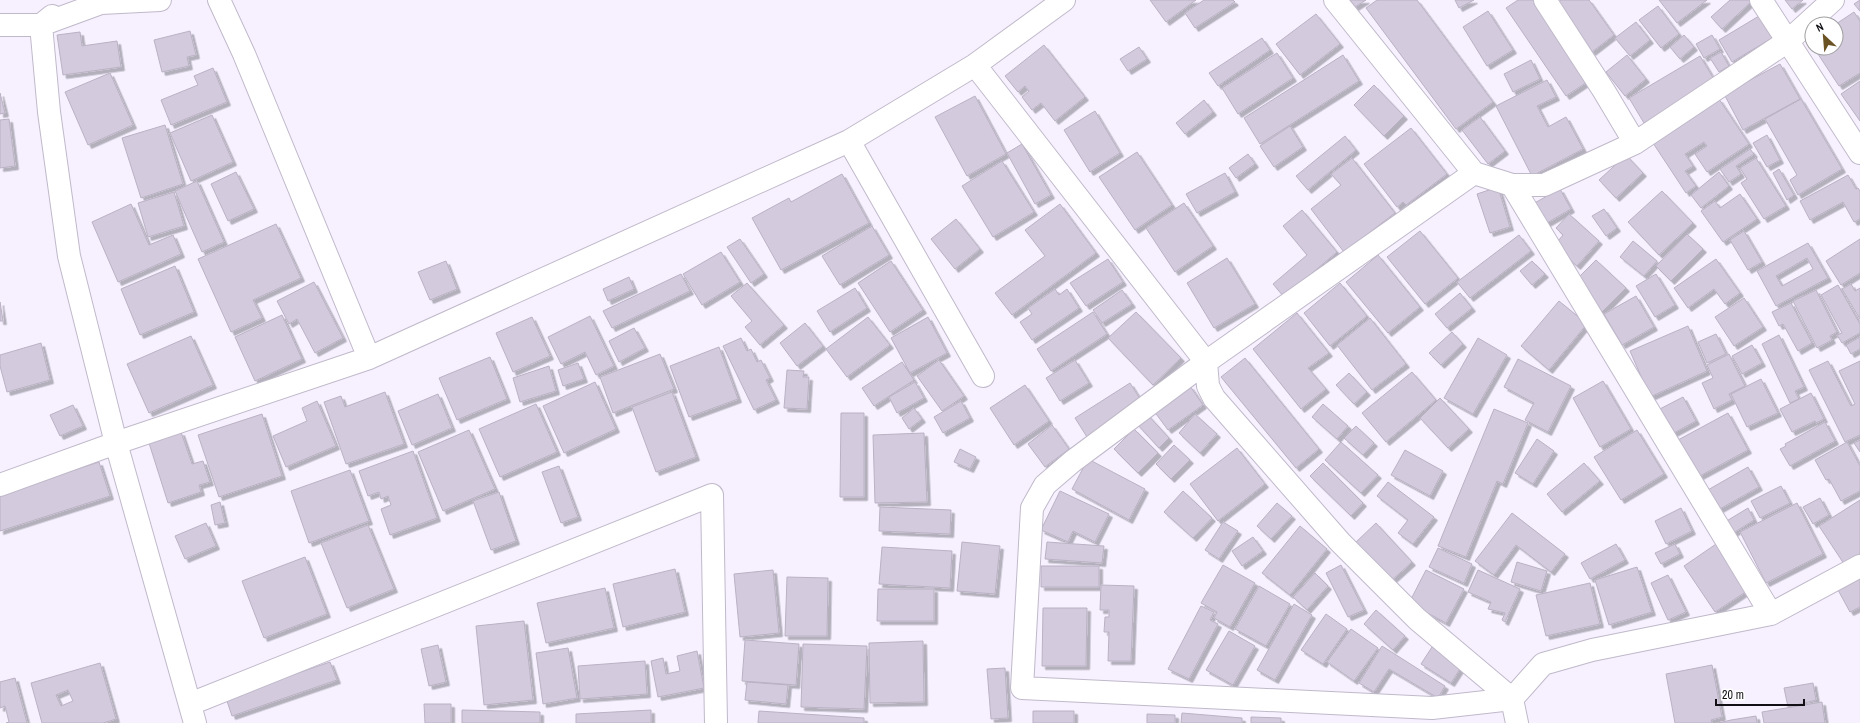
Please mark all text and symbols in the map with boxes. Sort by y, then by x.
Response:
north arrow [1804,16,1844,56]
text: N [1814,19,1826,35]
scale bar [1716,681,1804,707]
text: 20 m [1722,687,1744,703]

